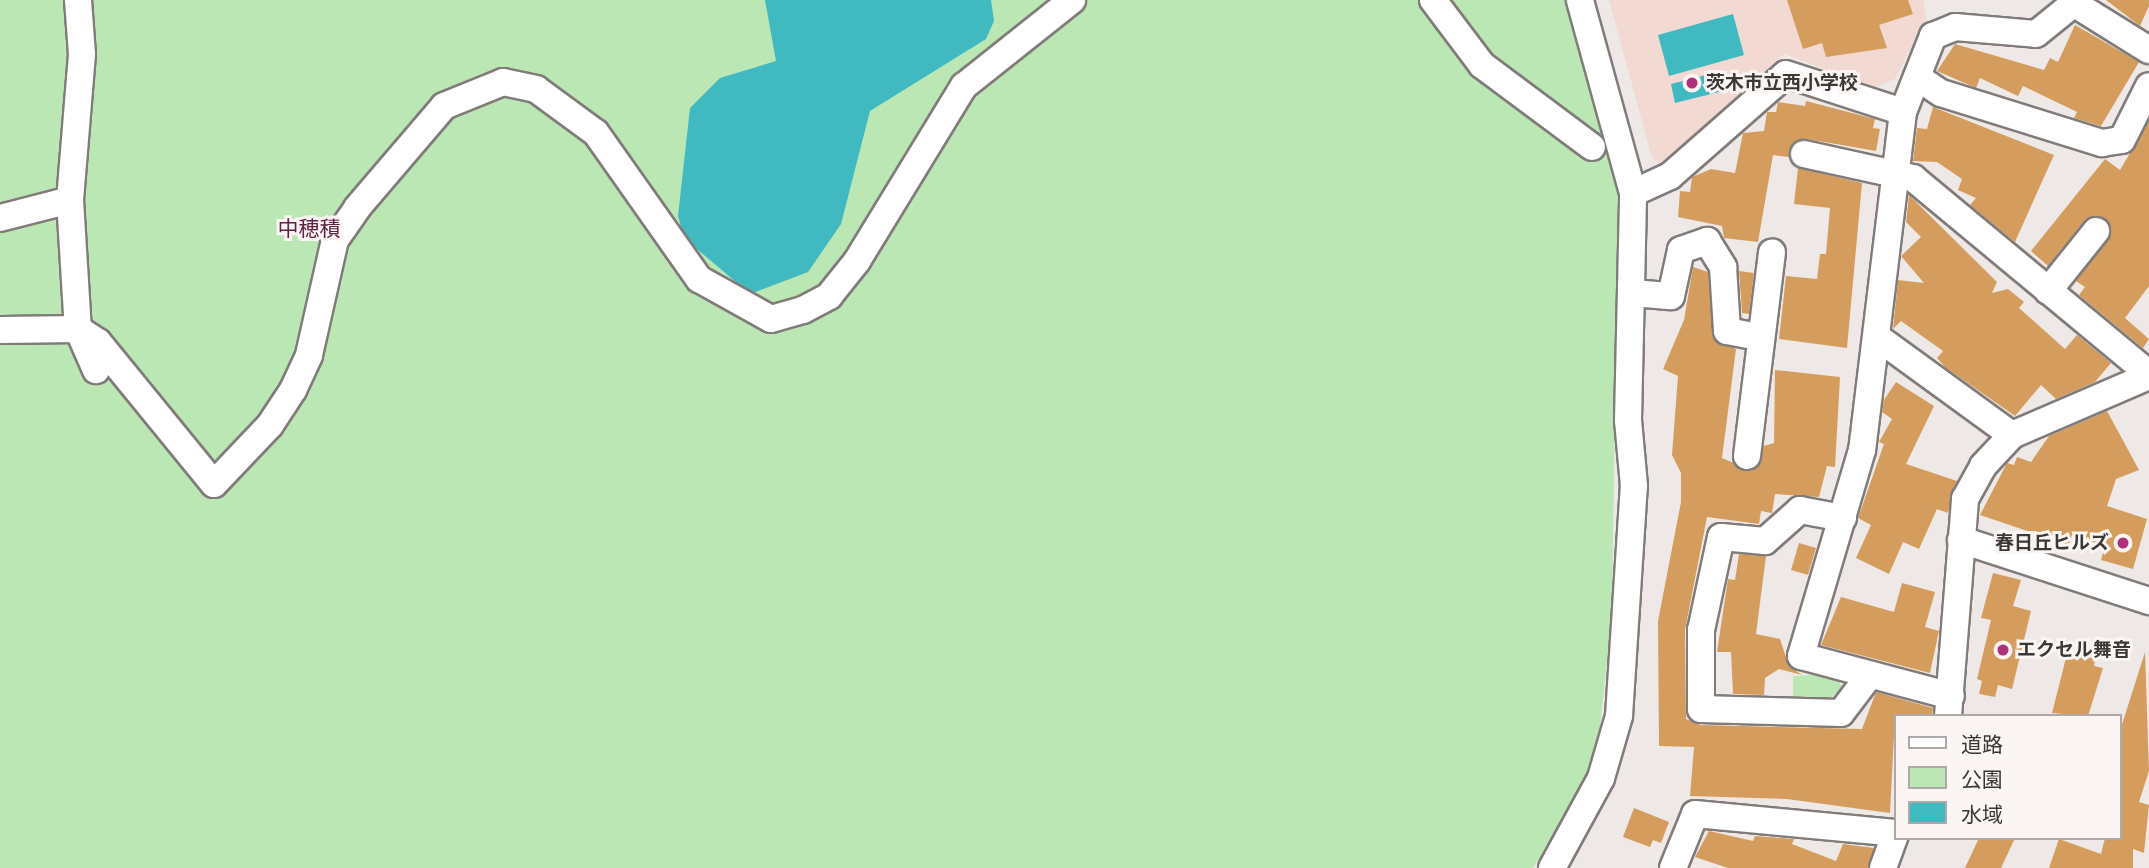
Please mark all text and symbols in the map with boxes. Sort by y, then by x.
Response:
place label: 茨木市立西小学校 [1706,72,1858,94]
marker: 茨木市立西小学校 [1684,75,1700,91]
district label: 中穂積 [278,216,340,242]
place label: 春日丘ヒルズ [1995,532,2109,554]
marker: 春日丘ヒルズ [2115,535,2131,551]
place label: エクセル舞音 [2017,639,2131,661]
marker: エクセル舞音 [1995,642,2011,658]
legend [1894,714,2121,840]
text: 道路 [1961,732,2003,757]
text: 公園 [1961,767,2003,792]
text: 水域 [1961,802,2003,827]

